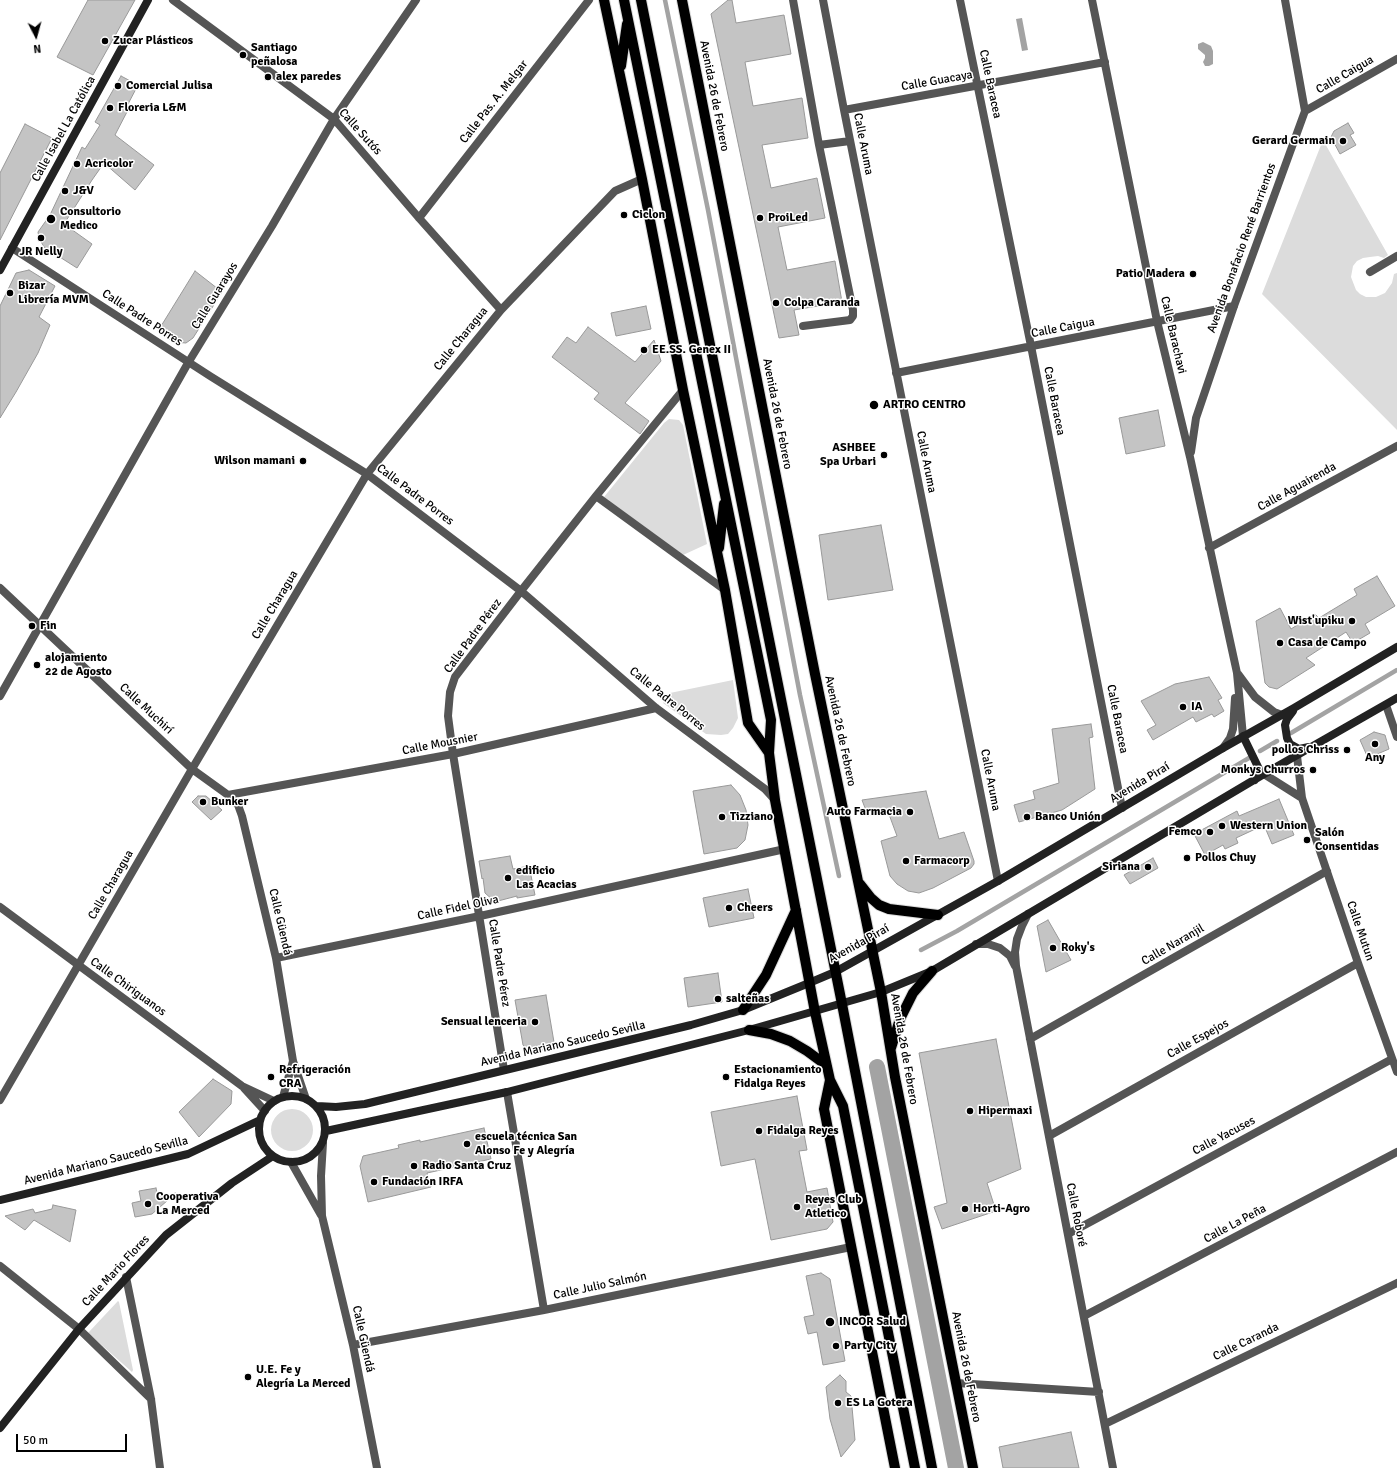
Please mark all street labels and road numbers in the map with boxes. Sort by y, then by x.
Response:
street label: Avenida 26 de Febrero [696,39,732,153]
street label: Calle Baracea [976,48,1004,120]
street label: Calle Caigua [1314,53,1376,97]
street label: Calle Pas. A. Melgar [457,57,531,147]
street label: Calle Guacaya [900,68,974,94]
street label: Calle Isabel La Católica [29,74,99,184]
street label: Calle Sutós [335,106,385,158]
street label: Calle Aruma [850,112,876,176]
street label: Avenida Bonafacio René Barrientos [1205,161,1279,335]
street label: Calle Guarayos [189,260,241,332]
street label: Calle Padre Porres [99,287,185,349]
street label: Calle Barachavi [1157,295,1189,375]
street label: Calle Charagua [431,304,491,374]
street label: Calle Caigua [1030,315,1096,341]
street label: Avenida 26 de Febrero [759,357,795,471]
street label: Calle Baracea [1040,365,1068,437]
street label: Calle Aruma [913,430,939,494]
street label: Calle Aguairenda [1255,460,1339,514]
street label: Calle Padre Porres [374,461,456,529]
street label: Calle Charagua [249,568,301,642]
street label: Calle Padre Pérez [441,596,505,676]
street label: Calle Padre Porres [626,664,708,734]
street label: Avenida 26 de Febrero [821,674,859,788]
street label: Calle Muchirí [116,680,176,738]
street label: Calle Baracea [1103,683,1131,755]
street label: Calle Mousnier [401,730,479,758]
street label: Calle Aruma [977,748,1003,812]
street label: Avenida Piraí [1108,760,1172,806]
street label: Calle Charagua [85,848,137,922]
street label: Calle Güendá [265,887,295,957]
street label: Calle Fidel Oliva [416,892,500,924]
street label: Calle Mutun [1343,899,1377,963]
street label: Calle Padre Pérez [485,918,513,1008]
street label: Avenida Piraí [826,921,892,967]
street label: Calle Naranjil [1139,921,1207,969]
street label: Calle Chiriguanos [87,955,169,1019]
street label: Avenida 26 de Febrero [887,992,921,1106]
street label: Calle Espejos [1165,1016,1231,1062]
street label: Avenida Mariano Saucedo Sevilla [479,1018,647,1070]
street label: Calle Yacuses [1190,1113,1258,1159]
street label: Avenida Mariano Saucedo Sevilla [22,1134,190,1188]
street label: Calle Roboré [1063,1182,1089,1248]
street label: Calle La Peña [1201,1202,1269,1246]
street label: Calle Mario Flores [79,1232,153,1310]
street label: Calle Julio Salmón [552,1269,648,1303]
street label: Calle Güendá [349,1304,377,1374]
street label: Avenida 26 de Febrero [948,1310,984,1424]
street label: Calle Caranda [1211,1320,1281,1364]

